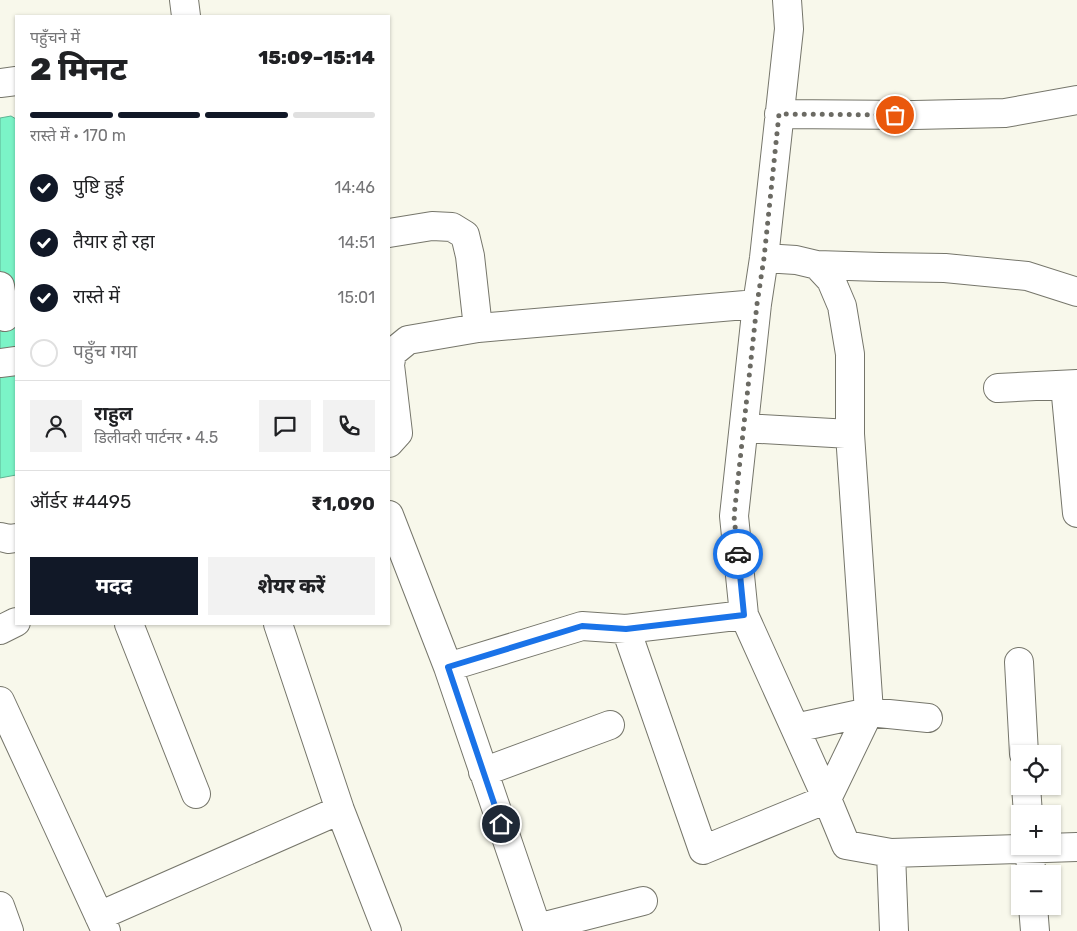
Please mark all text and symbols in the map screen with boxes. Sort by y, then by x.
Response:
text: पहुँचने में [30,28,80,47]
text: 15:09–15:14 [258,46,375,69]
text: 2 मिनट [30,50,127,88]
pin [874,94,916,136]
icon: bag [881,101,909,129]
text: रास्ते में · 170 m [30,126,126,145]
icon: check [30,174,58,202]
text: पुष्टि हुई [73,175,124,198]
text: 14:46 [335,178,375,197]
icon: check [30,229,58,257]
text: तैयार हो रहा [73,230,155,253]
text: 14:51 [338,233,375,252]
icon: check [30,284,58,312]
text: रास्ते में [73,285,120,308]
text: 15:01 [338,288,375,307]
text: पहुँच गया [73,340,137,363]
button: person [30,400,82,452]
button: chat [259,400,311,452]
button: phone [323,400,375,452]
text: राहुल [94,402,133,425]
text: डिलीवरी पार्टनर · 4.5 [94,428,218,447]
text: ऑर्डर #4495 [30,490,131,513]
text: ₹1,090 [311,492,375,515]
courier [713,529,763,579]
icon: car [724,540,752,568]
button: मदद [30,557,198,615]
button: शेयर करें [208,557,375,615]
map controls [1011,745,1061,915]
button: locate [1011,745,1061,795]
pin [480,803,522,845]
button: + [1011,805,1061,855]
icon: home [487,810,515,838]
button: − [1011,865,1061,915]

